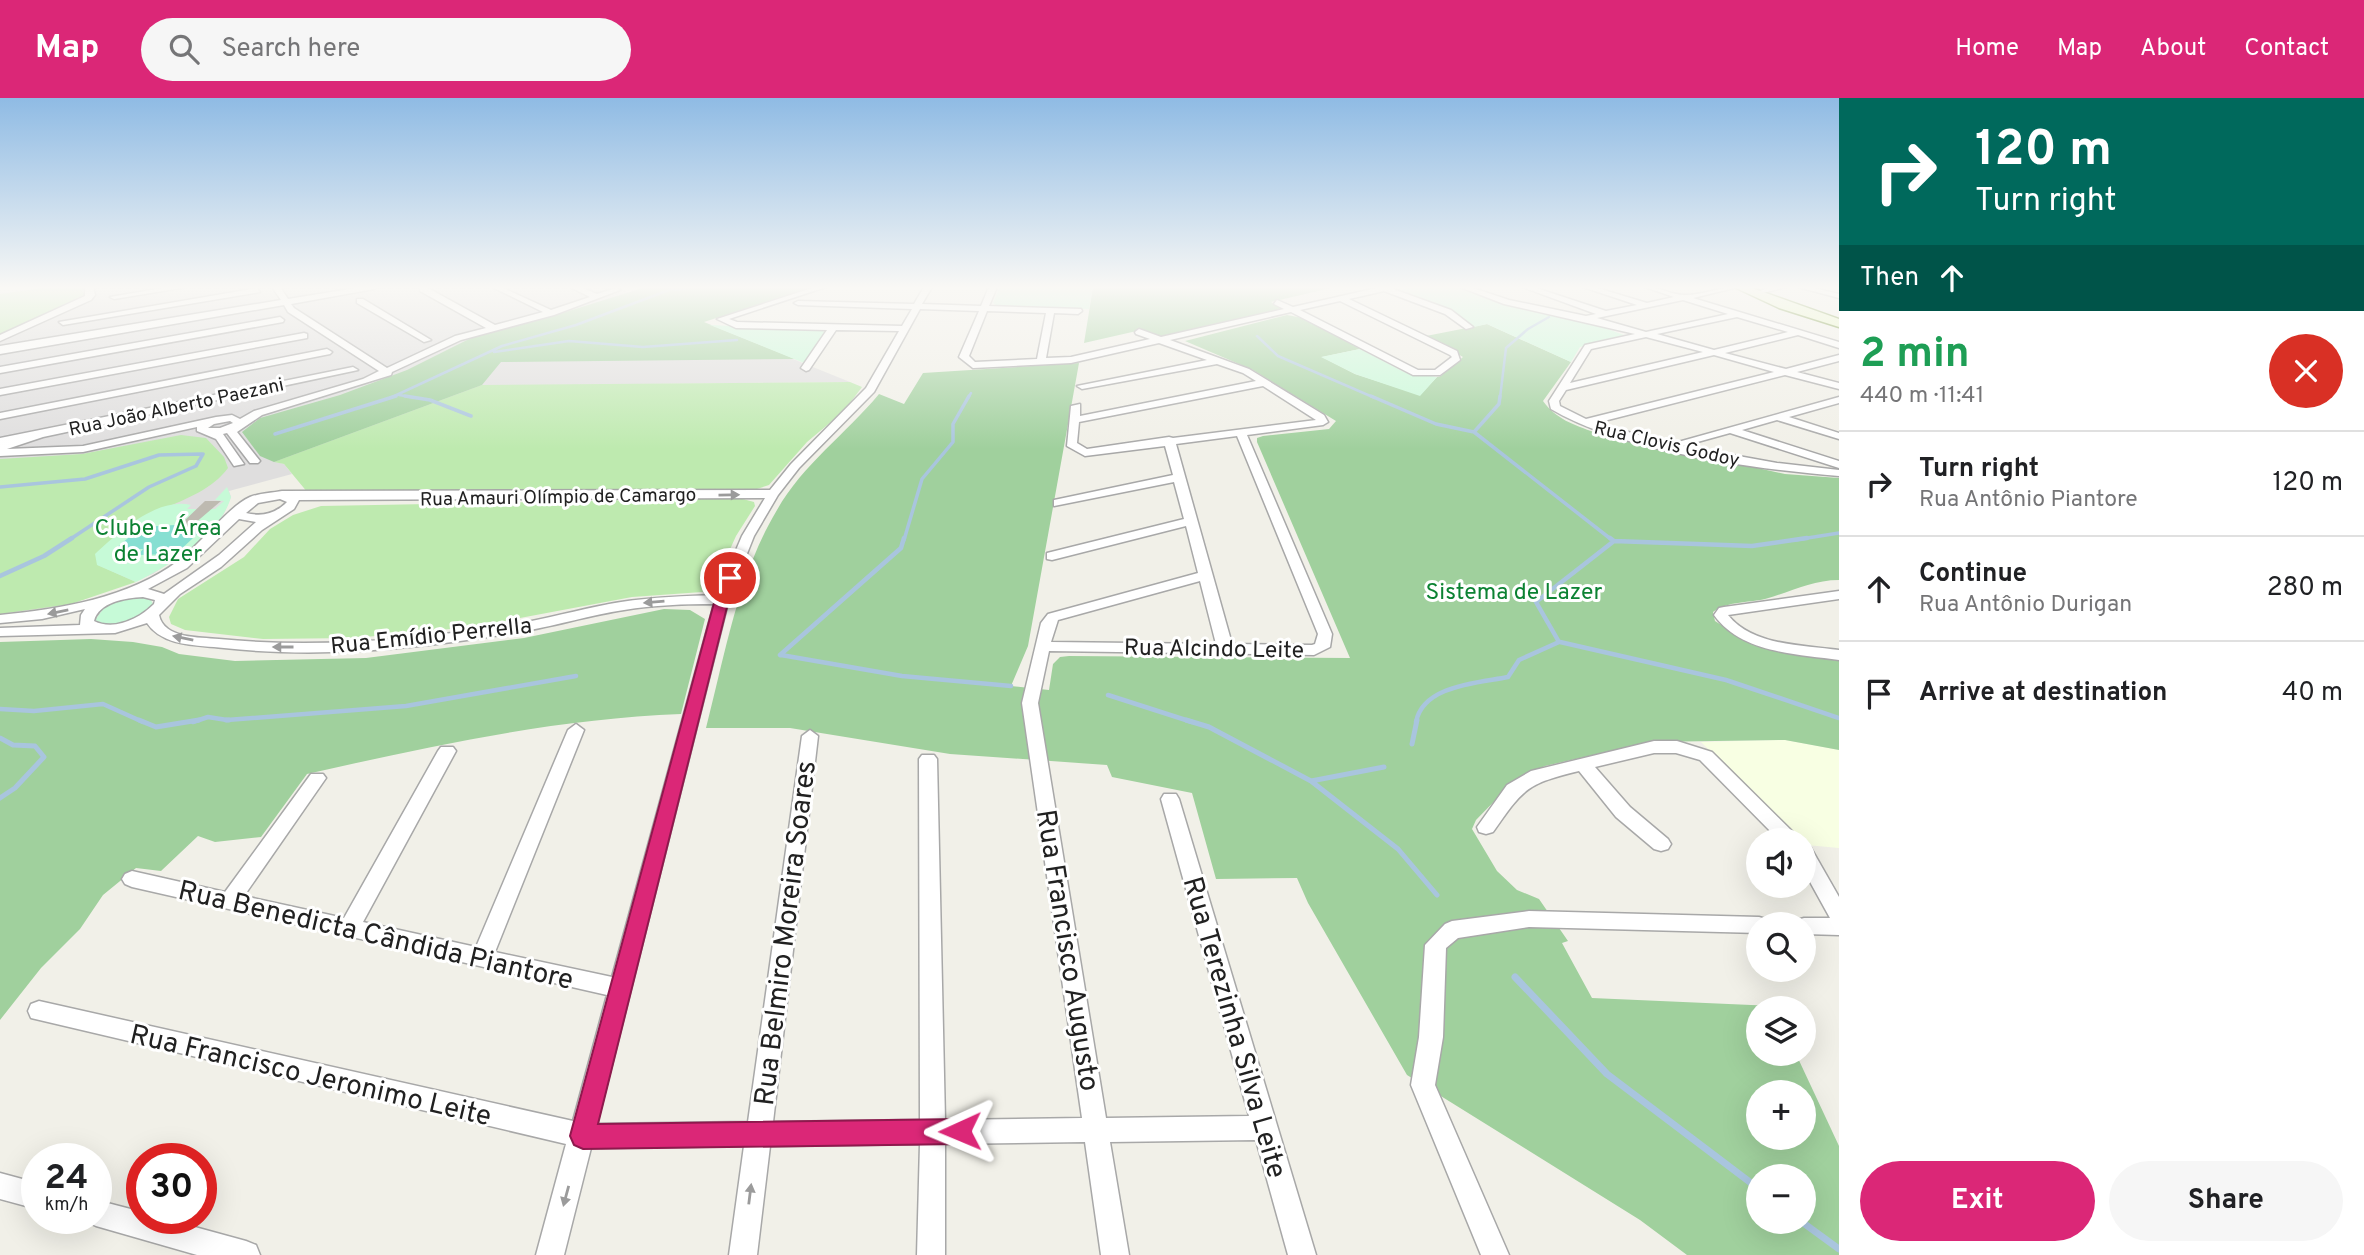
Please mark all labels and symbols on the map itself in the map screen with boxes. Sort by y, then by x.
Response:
street label: Rua João Alberto Paezani [67,373,286,442]
street label: Rua Clovis Godoy [1591,417,1742,473]
street label: Rua Amauri Olímpio de Camargo [420,484,696,512]
one-way arrow [719,489,741,501]
park label: Clube - Área de Lazer [95,514,221,570]
pin [700,548,760,608]
park label: Sistema de Lazer [1426,579,1603,608]
one-way arrow [642,597,664,608]
one-way arrow [47,606,69,617]
street label: Rua Emídio Perrella [329,612,533,662]
one-way arrow [172,632,194,643]
street label: Rua Alcindo Leite [1124,634,1304,667]
one-way arrow [271,641,293,653]
street label: Rua Belmiro Moreira Soares [748,759,826,1108]
street label: Rua Francisco Augusto [1026,807,1106,1094]
street label: Rua Terezinha Silva Leite [1173,873,1293,1183]
street label: Rua Benedicta Cândida Piantore [174,874,576,1000]
street label: Rua Francisco Jeronimo Leite [126,1018,495,1136]
position arrow [923,1094,997,1168]
speed limit sign: 30 [126,1143,217,1234]
one-way arrow [745,1183,756,1205]
one-way arrow [561,1185,571,1206]

